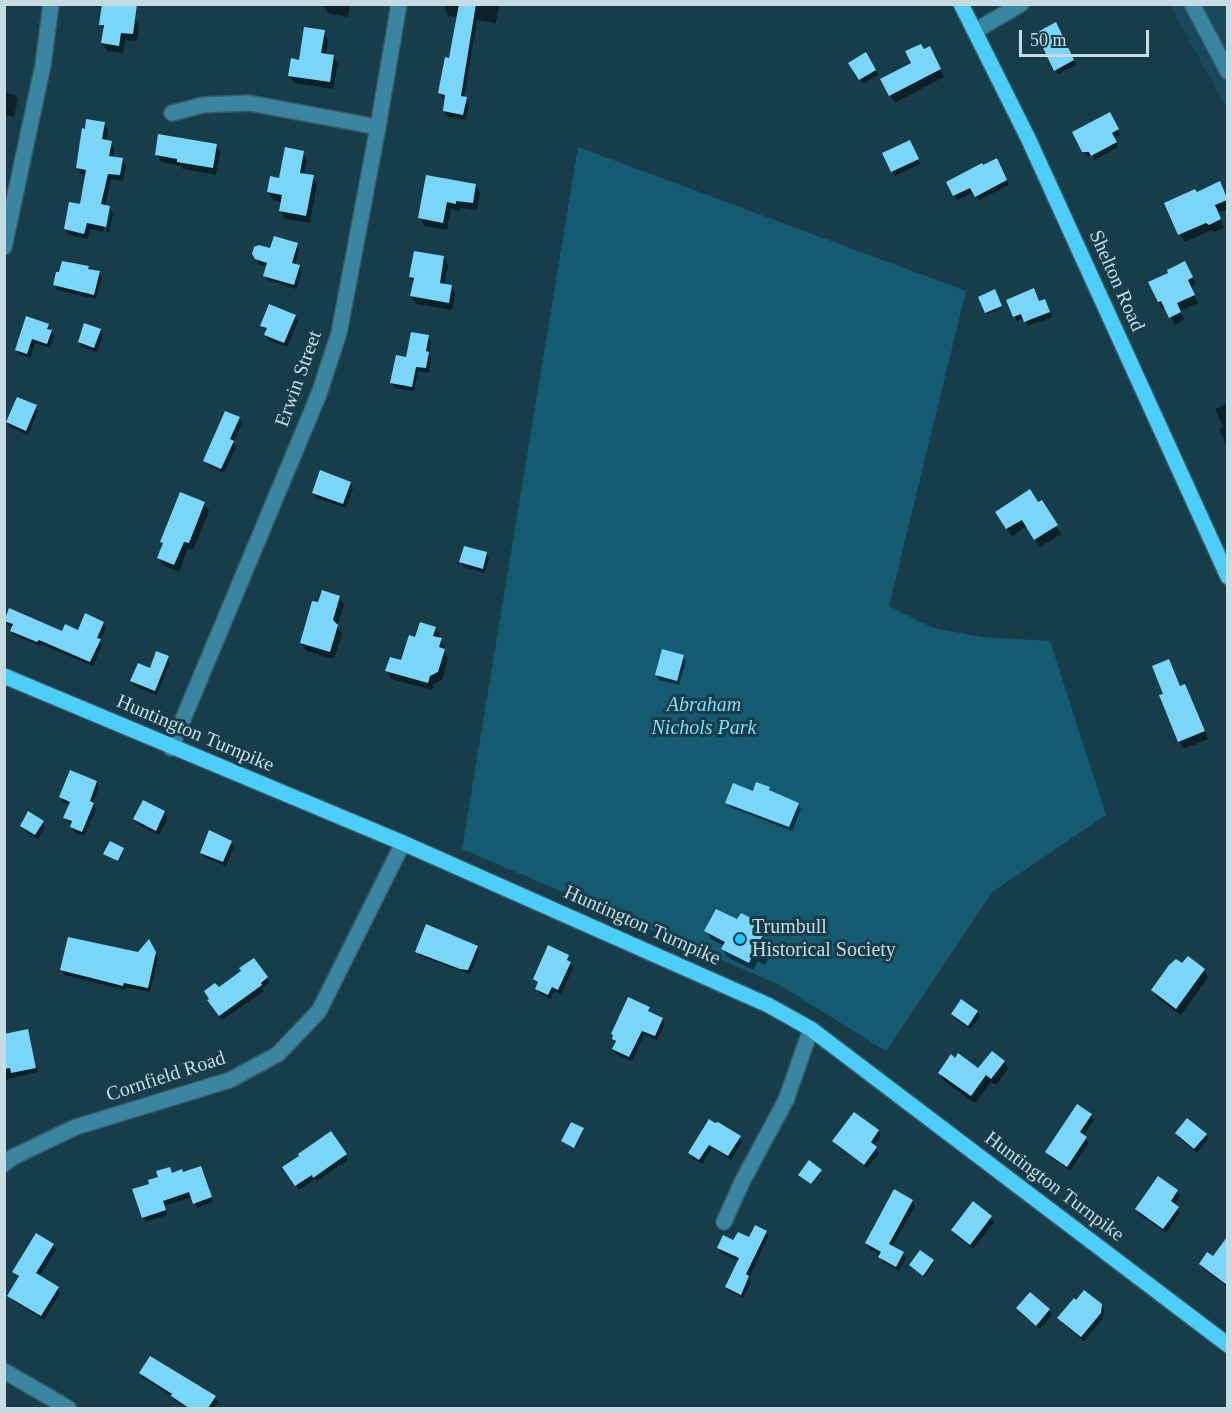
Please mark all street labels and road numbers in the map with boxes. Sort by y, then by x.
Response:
street label: Shelton Road [1083,227,1149,335]
street label: Erwin Street [271,328,327,430]
street label: Huntington Turnpike [113,690,277,778]
street label: Huntington Turnpike [560,881,724,971]
street label: Cornfield Road [103,1046,229,1108]
street label: Huntington Turnpike [979,1127,1129,1247]

